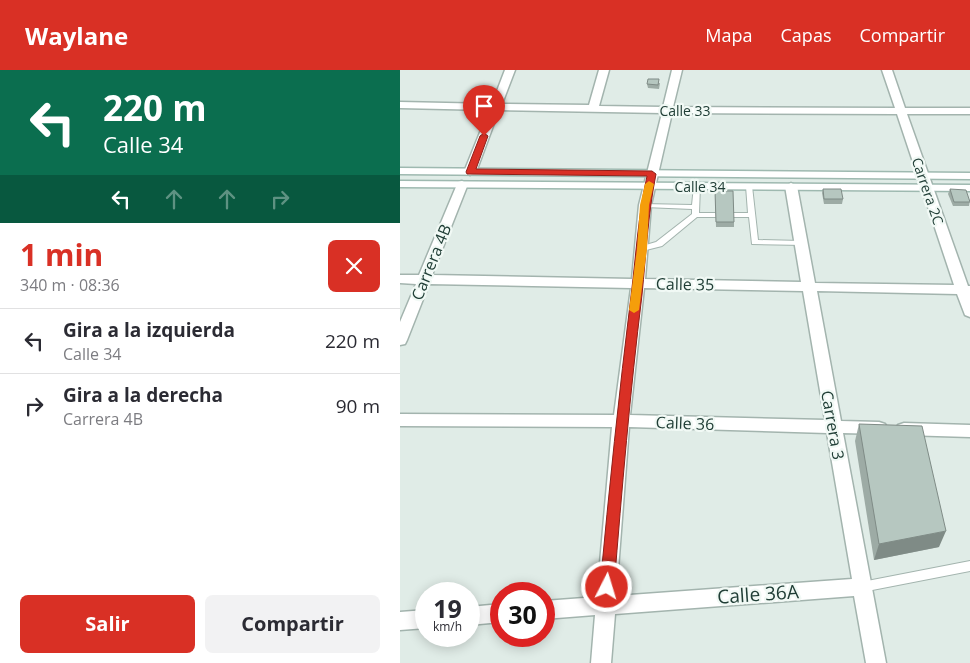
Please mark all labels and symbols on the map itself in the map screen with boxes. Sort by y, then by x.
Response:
pin [463,85,505,136]
street label: Calle 33 [659,101,711,120]
street label: Carrera 2C [908,155,948,227]
street label: Calle 34 [674,177,726,196]
street label: Carrera 4B [406,221,456,303]
street label: Calle 35 [656,272,714,296]
street label: Carrera 3 [816,389,850,461]
street label: Calle 36 [655,411,715,435]
position arrow [580,560,632,612]
street label: Calle 36A [716,578,800,610]
speed limit sign: 30 [490,582,555,647]

